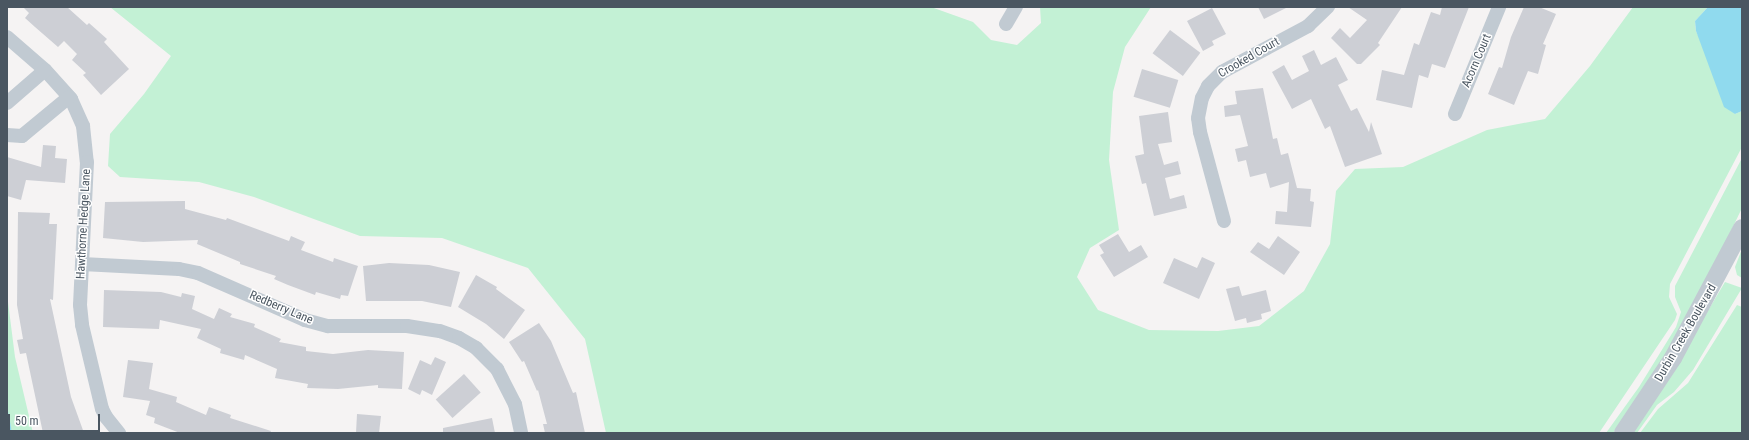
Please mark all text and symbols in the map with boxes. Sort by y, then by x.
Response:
street label: Acorn Court [1459,32,1495,90]
street label: Crooked Court [1216,35,1282,81]
street label: Hawthorne Hedge Lane [74,168,94,280]
street label: Durbin Creek Boulevard [1652,282,1720,384]
street label: Redberry Lane [247,288,315,328]
scale bar [10,406,102,432]
text: 50 m [15,414,39,428]

